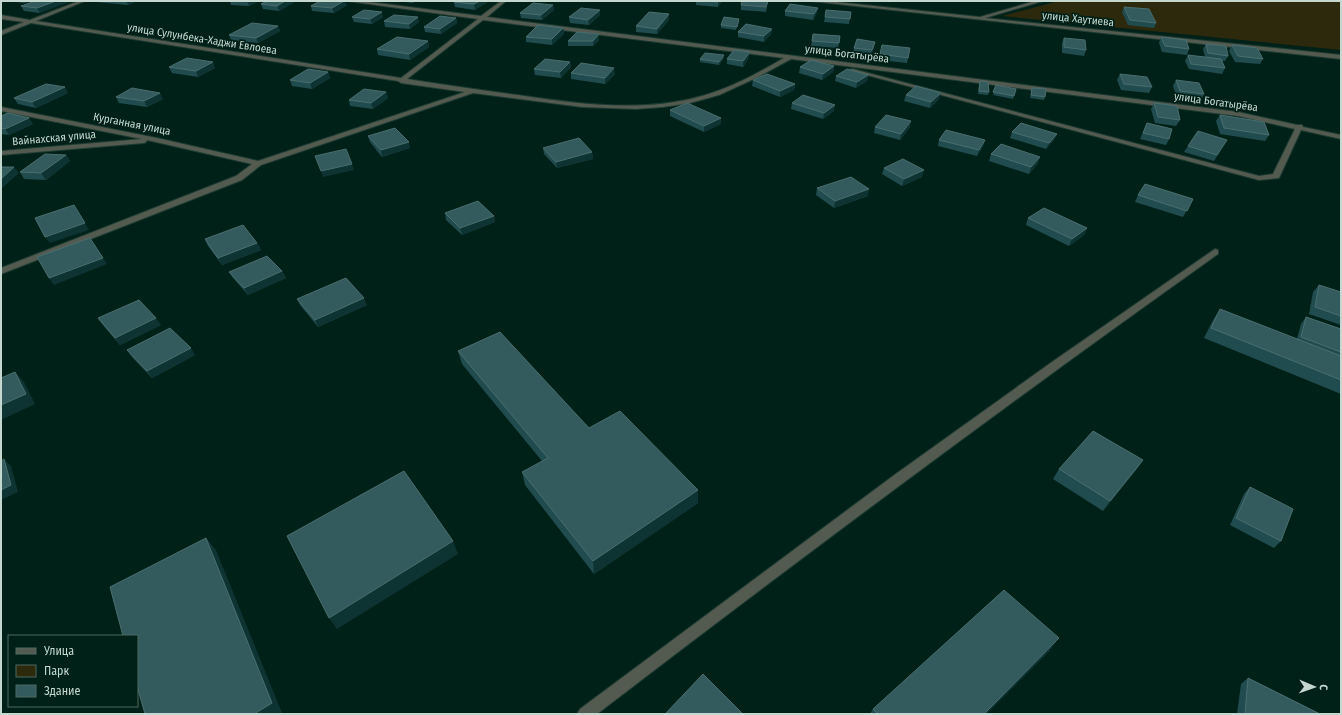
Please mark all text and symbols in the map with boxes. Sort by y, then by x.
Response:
street label: улица Хаутиева [1041,9,1115,29]
street label: улица Сулунбека-Хаджи Евлоева [126,21,278,57]
street label: улица Богатырёва [804,42,890,66]
street label: улица Богатырёва [1173,90,1259,114]
street label: Курганная улица [92,110,172,138]
street label: Вайнахская улица [12,128,96,148]
legend [8,635,138,707]
text: Улица [43,644,74,658]
text: Парк [44,664,70,678]
north arrow [1294,667,1334,707]
text: Здание [44,684,80,698]
text: С [1317,684,1330,691]

